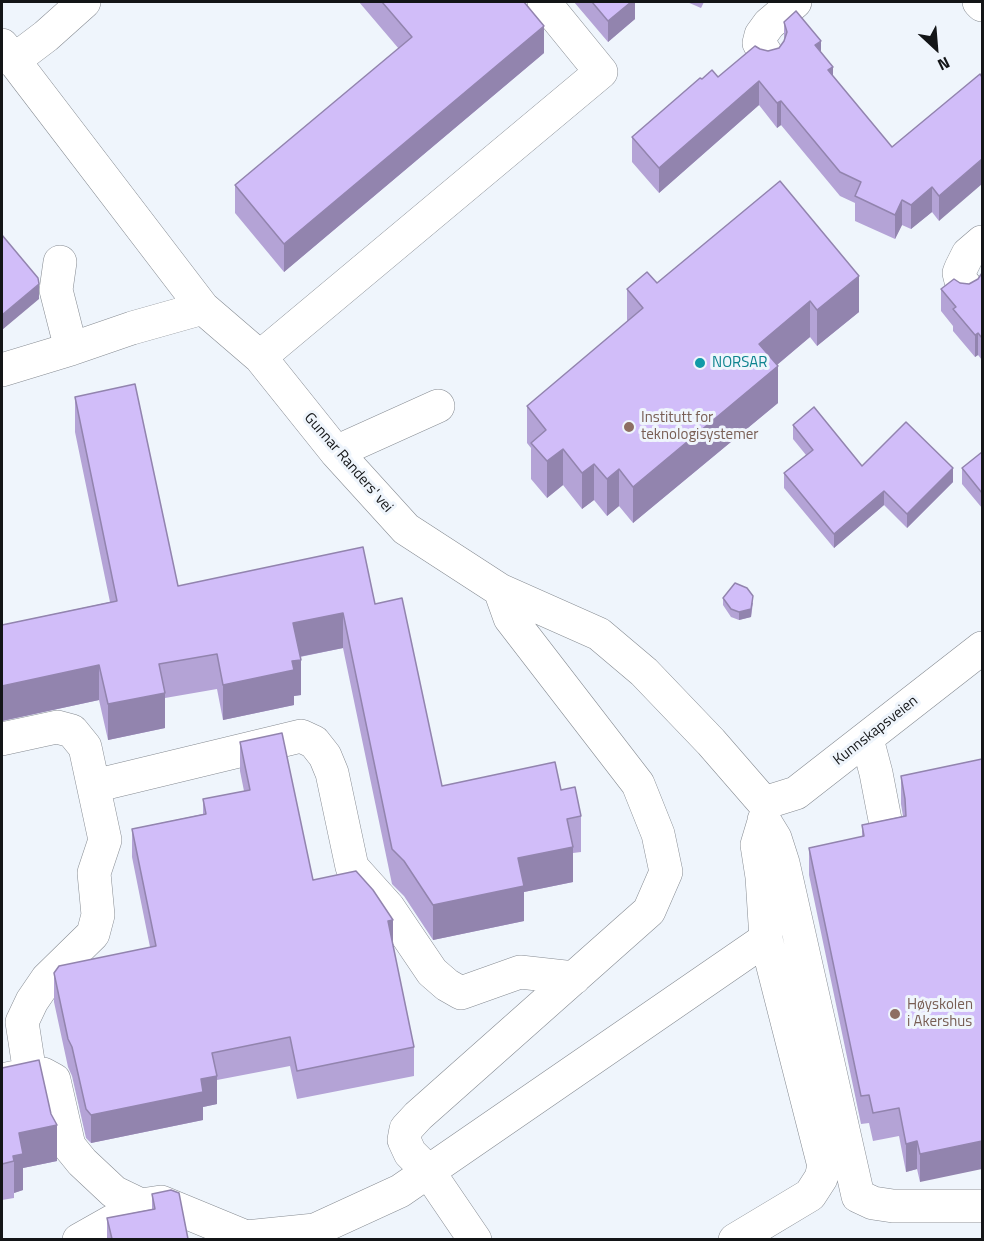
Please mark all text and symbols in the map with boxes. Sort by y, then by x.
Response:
north arrow [906,18,966,78]
text: N [934,51,954,77]
place label: NORSAR [712,354,767,372]
marker: NORSAR [693,356,707,370]
street label: Gunnar Randers' vei [300,409,396,517]
place label: Institutt for teknologisystemer [641,409,758,444]
marker: Institutt for teknologisystemer [622,420,636,434]
street label: Kunnskapsveien [830,692,922,770]
place label: Høyskolen i Akershus [907,996,973,1031]
marker: Høyskolen i Akershus [888,1007,902,1021]

